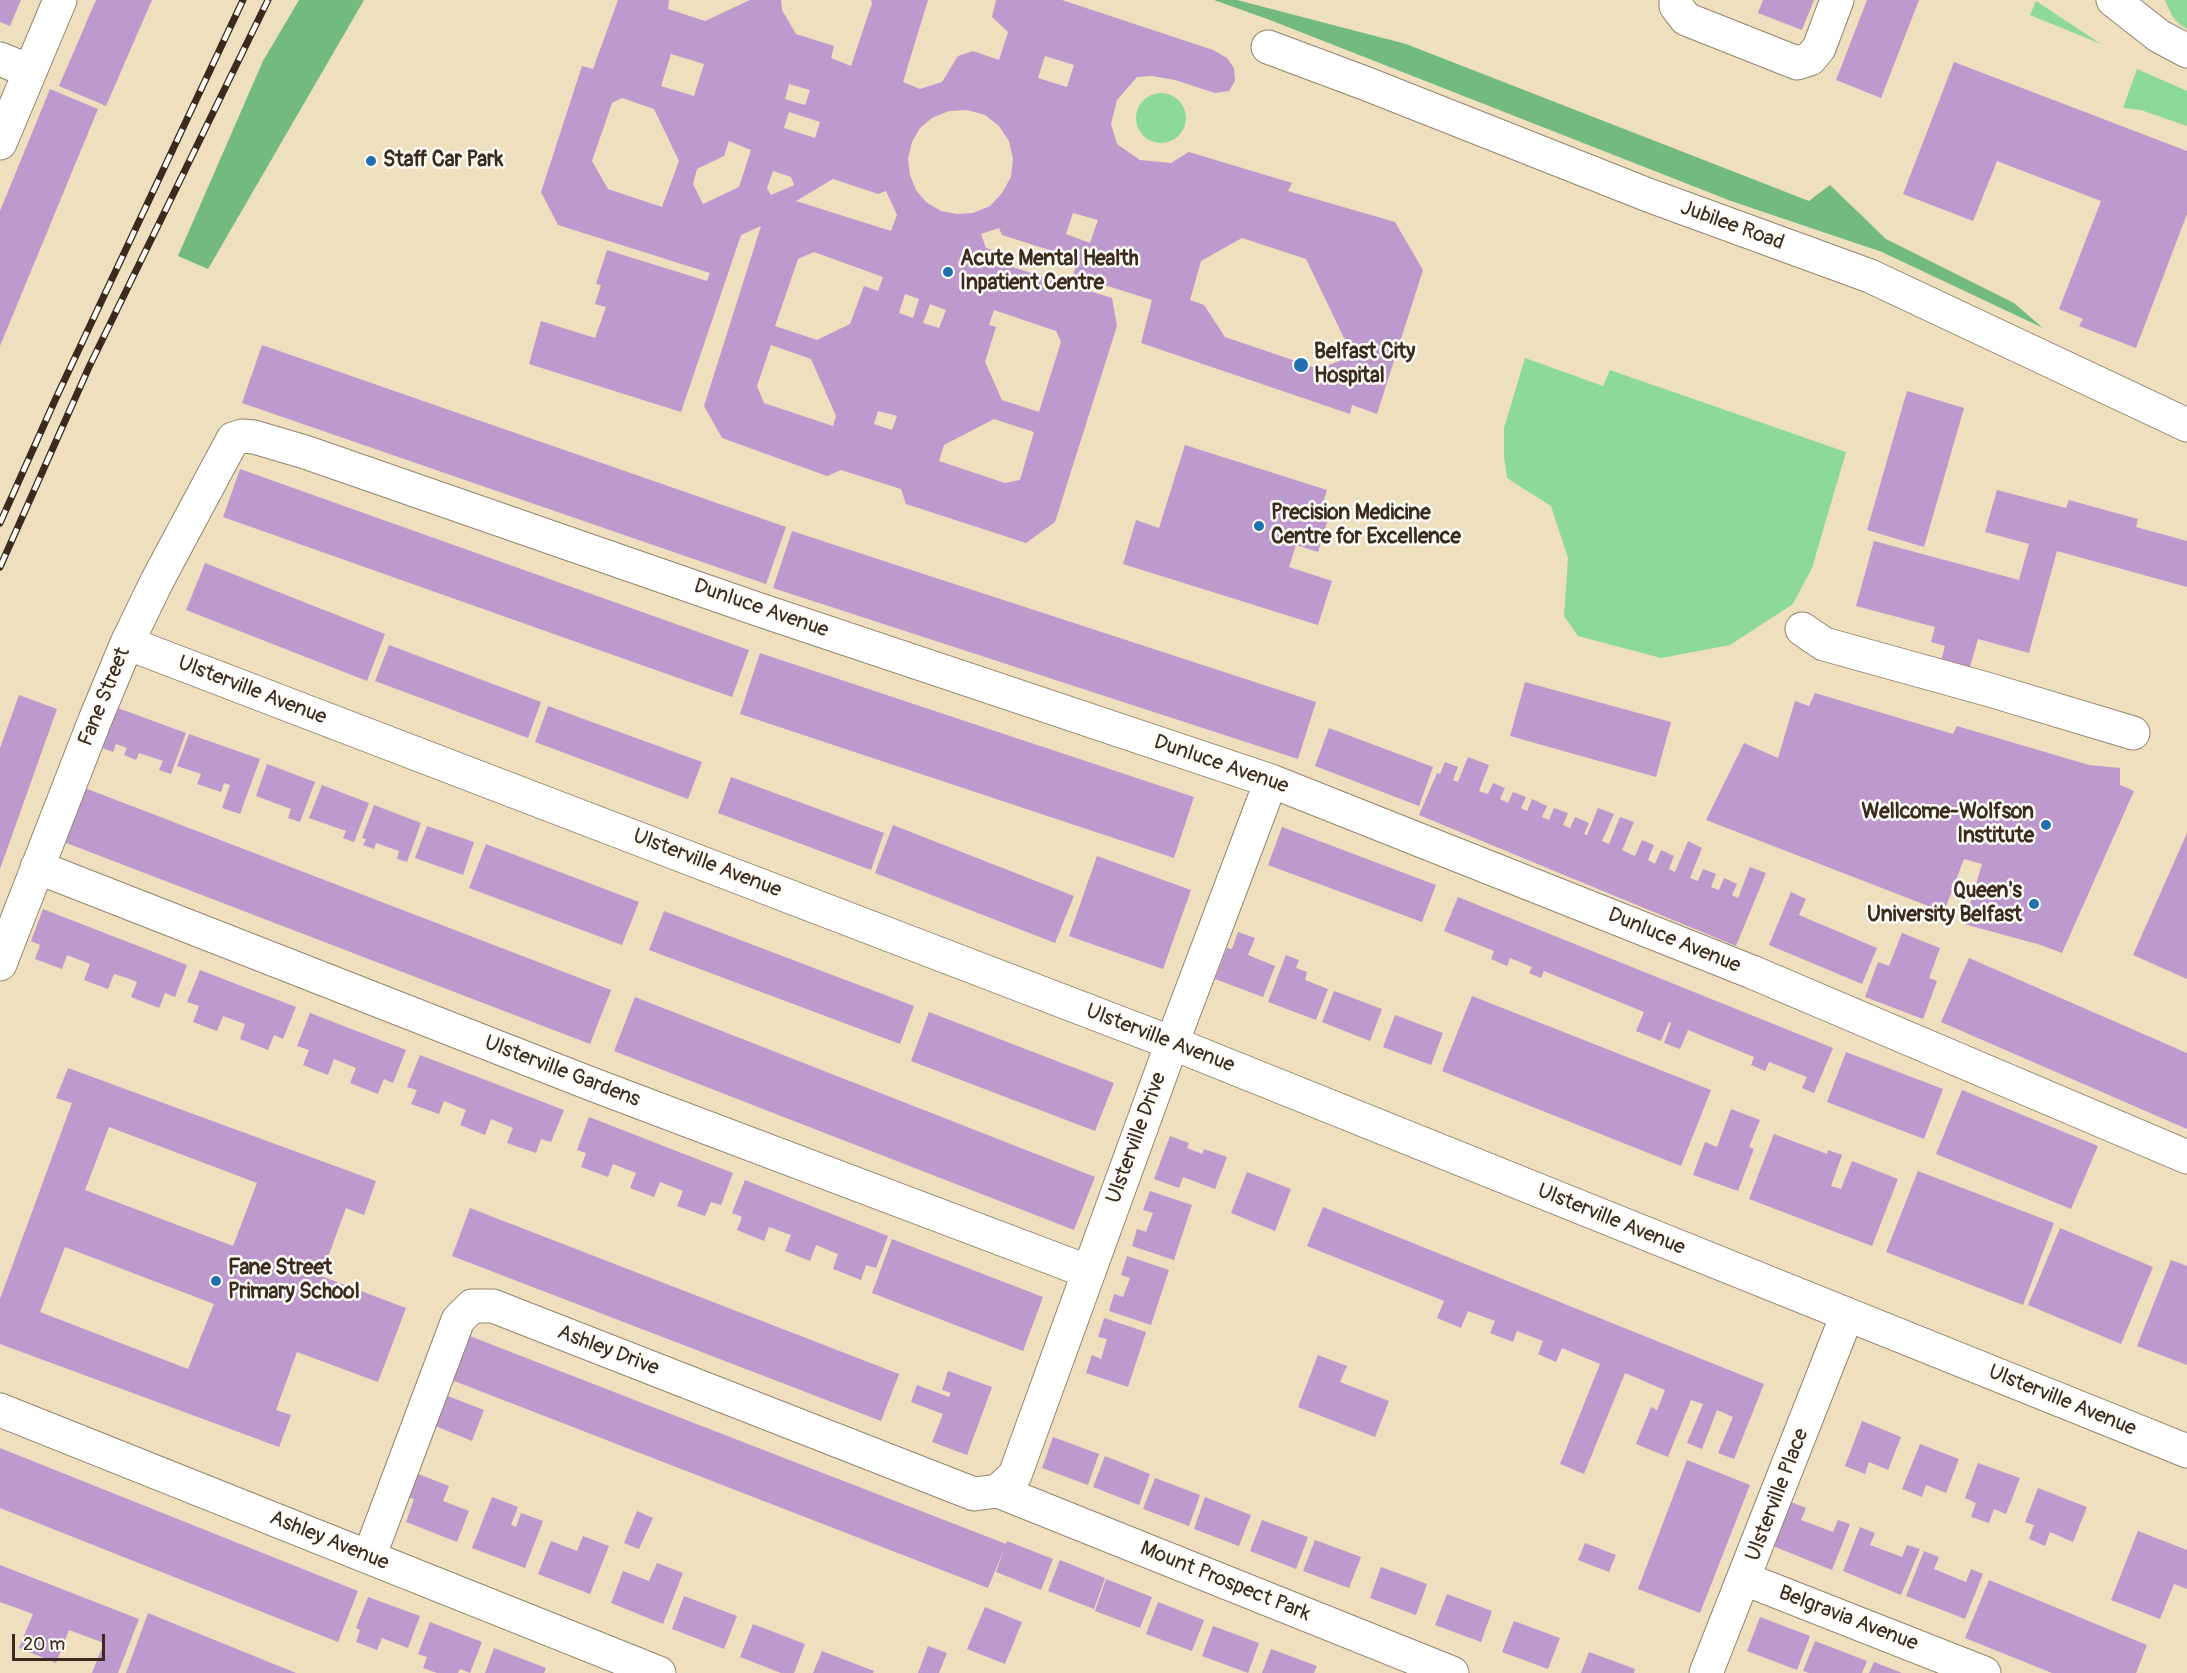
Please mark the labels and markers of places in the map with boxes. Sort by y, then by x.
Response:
place label: Staff Car Park [383,148,503,174]
marker: Staff Car Park [364,154,378,168]
place label: Acute Mental Health Inpatient Centre [960,247,1139,297]
marker: Acute Mental Health Inpatient Centre [941,265,955,279]
place label: Belfast City Hospital [1314,340,1415,390]
marker: Belfast City Hospital [1292,356,1310,374]
place label: Precision Medicine Centre for Excellence [1271,501,1461,551]
marker: Precision Medicine Centre for Excellence [1252,519,1266,533]
place label: Wellcome-Wolfson Institute [1861,800,2034,850]
marker: Wellcome-Wolfson Institute [2039,818,2053,832]
place label: Queen's University Belfast [1867,879,2022,929]
marker: Queen's University Belfast [2027,897,2041,911]
place label: Fane Street Primary School [228,1256,360,1306]
marker: Fane Street Primary School [209,1274,223,1288]

